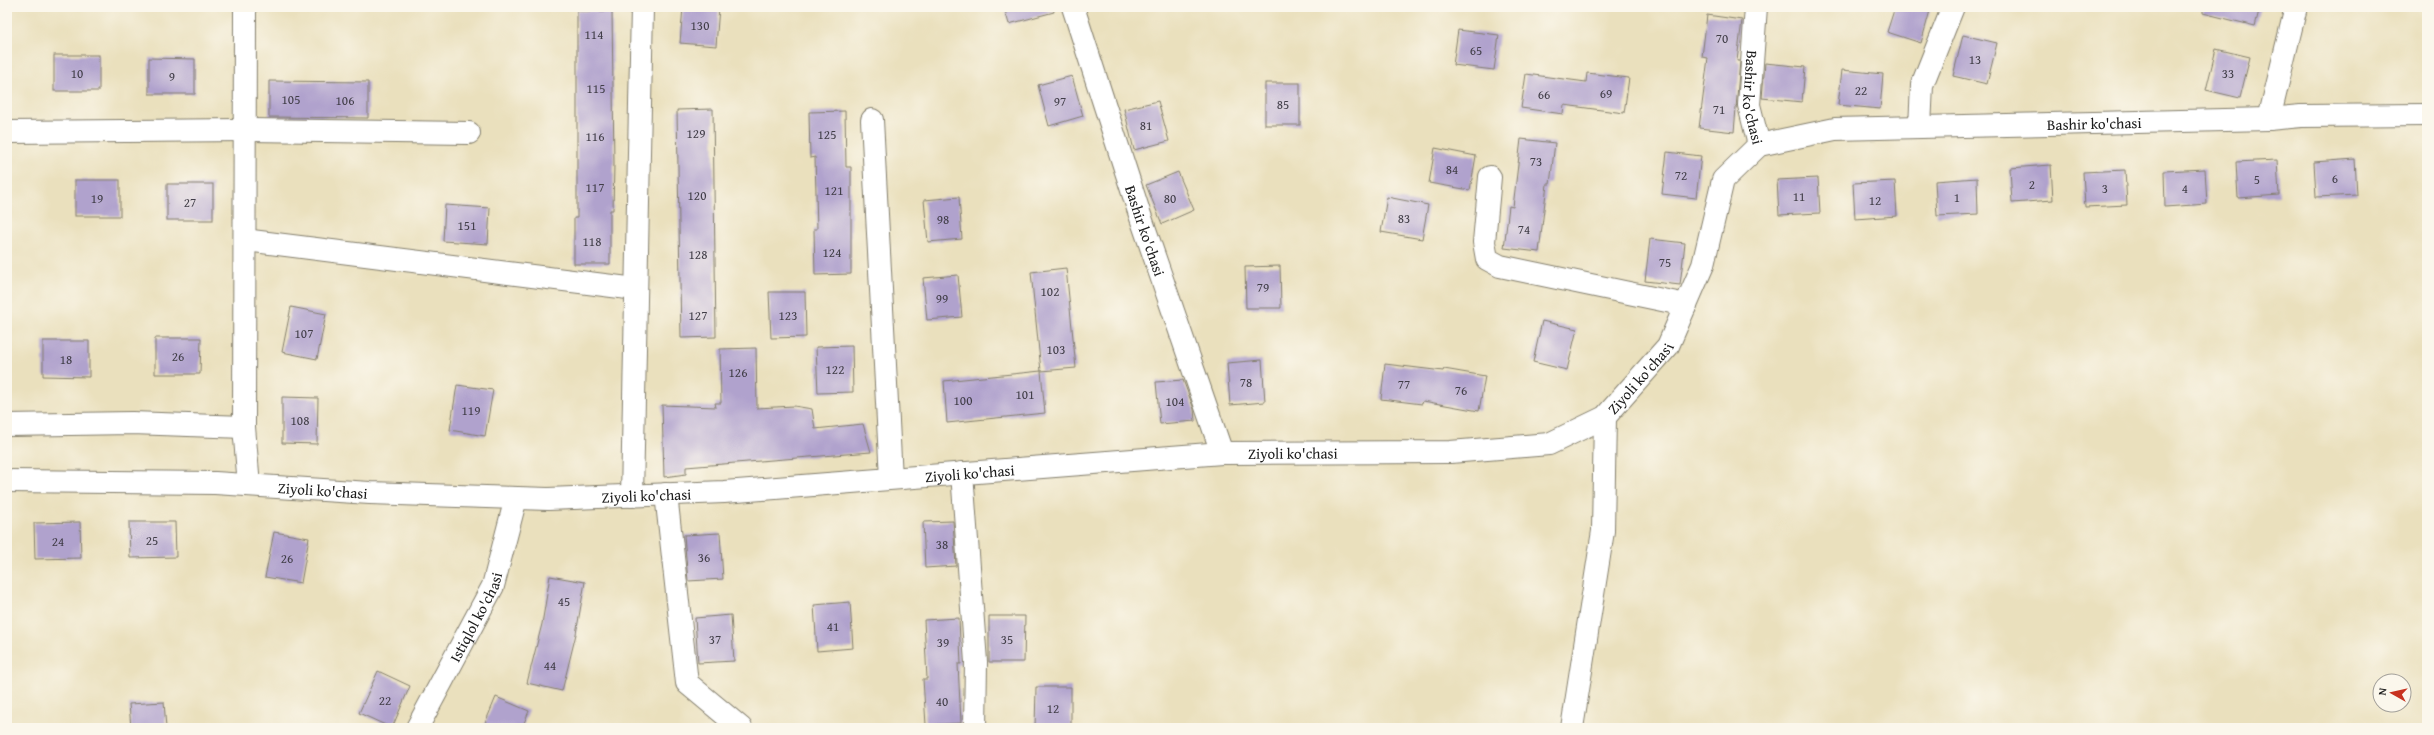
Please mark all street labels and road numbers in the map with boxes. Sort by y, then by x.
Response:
street label: Bashir ko'chasi [1738,50,1769,146]
street label: Bashir ko'chasi [2047,111,2142,135]
street label: Bashir ko'chasi [1121,182,1171,279]
street label: Ziyoli ko'chasi [1602,340,1679,418]
street label: Ziyoli ko'chasi [1248,442,1338,463]
street label: Ziyoli ko'chasi [924,459,1015,487]
street label: Ziyoli ko'chasi [277,477,368,503]
street label: Ziyoli ko'chasi [601,483,692,507]
street label: Istiqlol ko'chasi [444,570,507,665]

